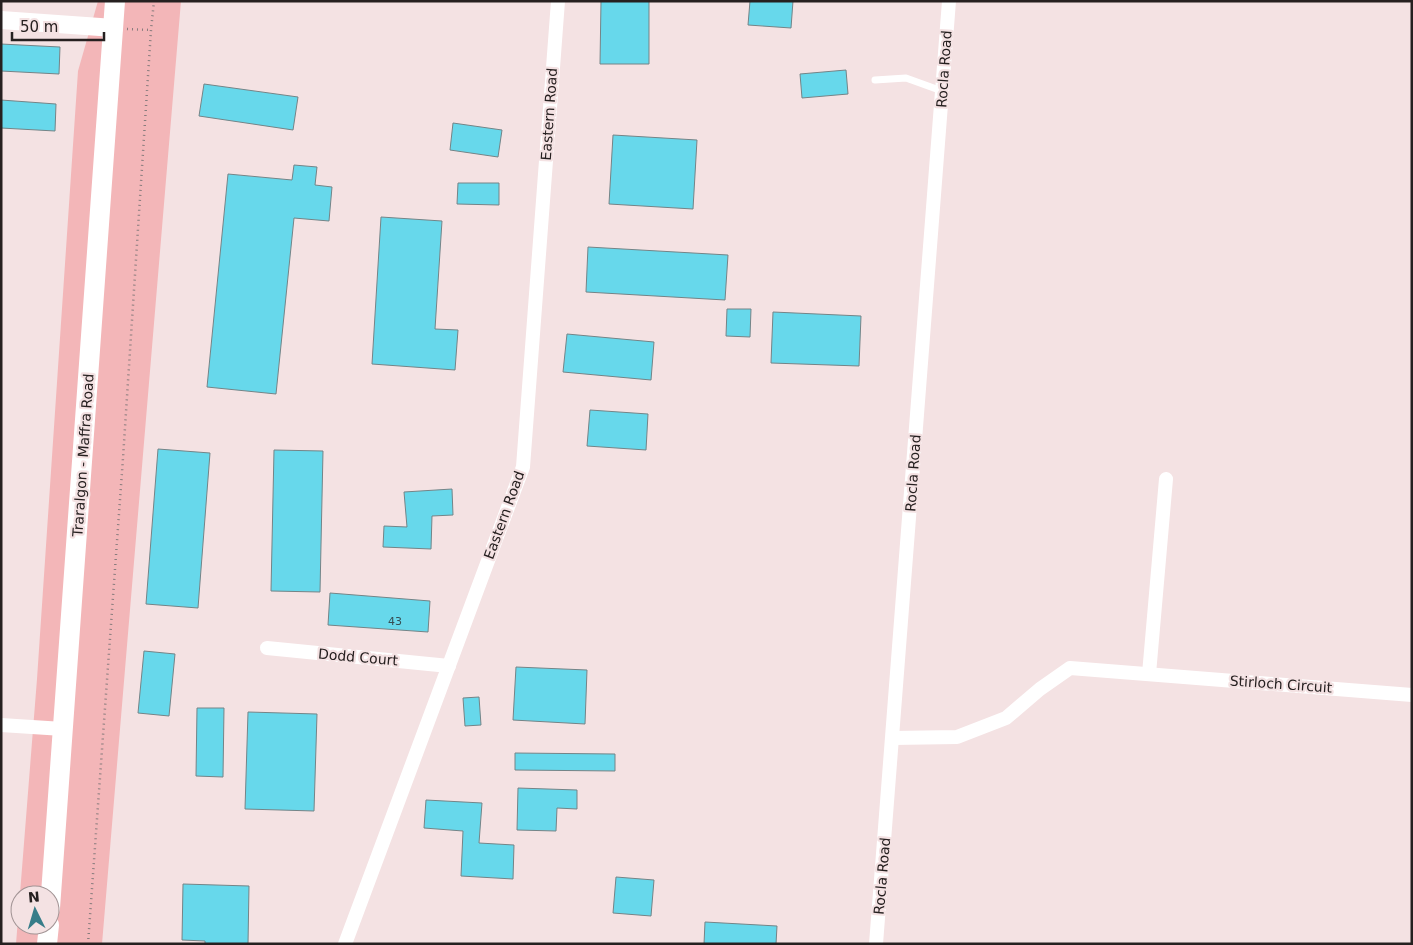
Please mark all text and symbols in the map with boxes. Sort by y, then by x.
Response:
scale bar [12,10,105,42]
text: 50 m [20,18,58,36]
street label: Rocla Road [933,30,955,108]
street label: Eastern Road [538,67,560,161]
street label: Traralgon - Maffra Road [69,373,97,538]
street label: Rocla Road [902,434,924,512]
street label: Eastern Road [481,469,527,561]
house number: 43 [388,615,402,628]
street label: Dodd Court [317,646,399,669]
street label: Stirloch Circuit [1229,672,1333,696]
street label: Rocla Road [871,837,893,915]
north arrow [10,885,60,935]
text: N [27,889,40,906]

